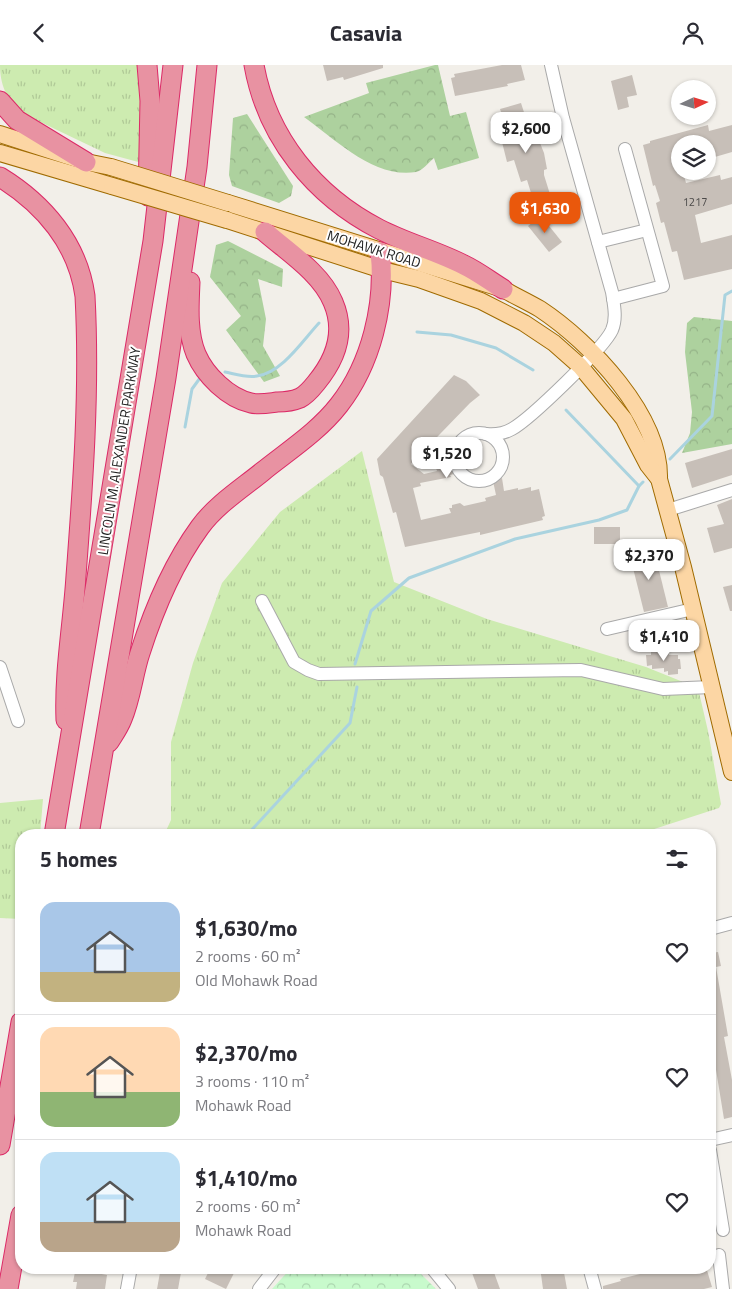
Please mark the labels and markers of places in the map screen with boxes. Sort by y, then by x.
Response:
pin: $2,600 [485,111,567,154]
pin: $1,630 [504,191,586,234]
pin: $1,520 [406,437,488,479]
pin: $2,370 [608,539,690,581]
pin: $1,410 [623,619,705,662]

